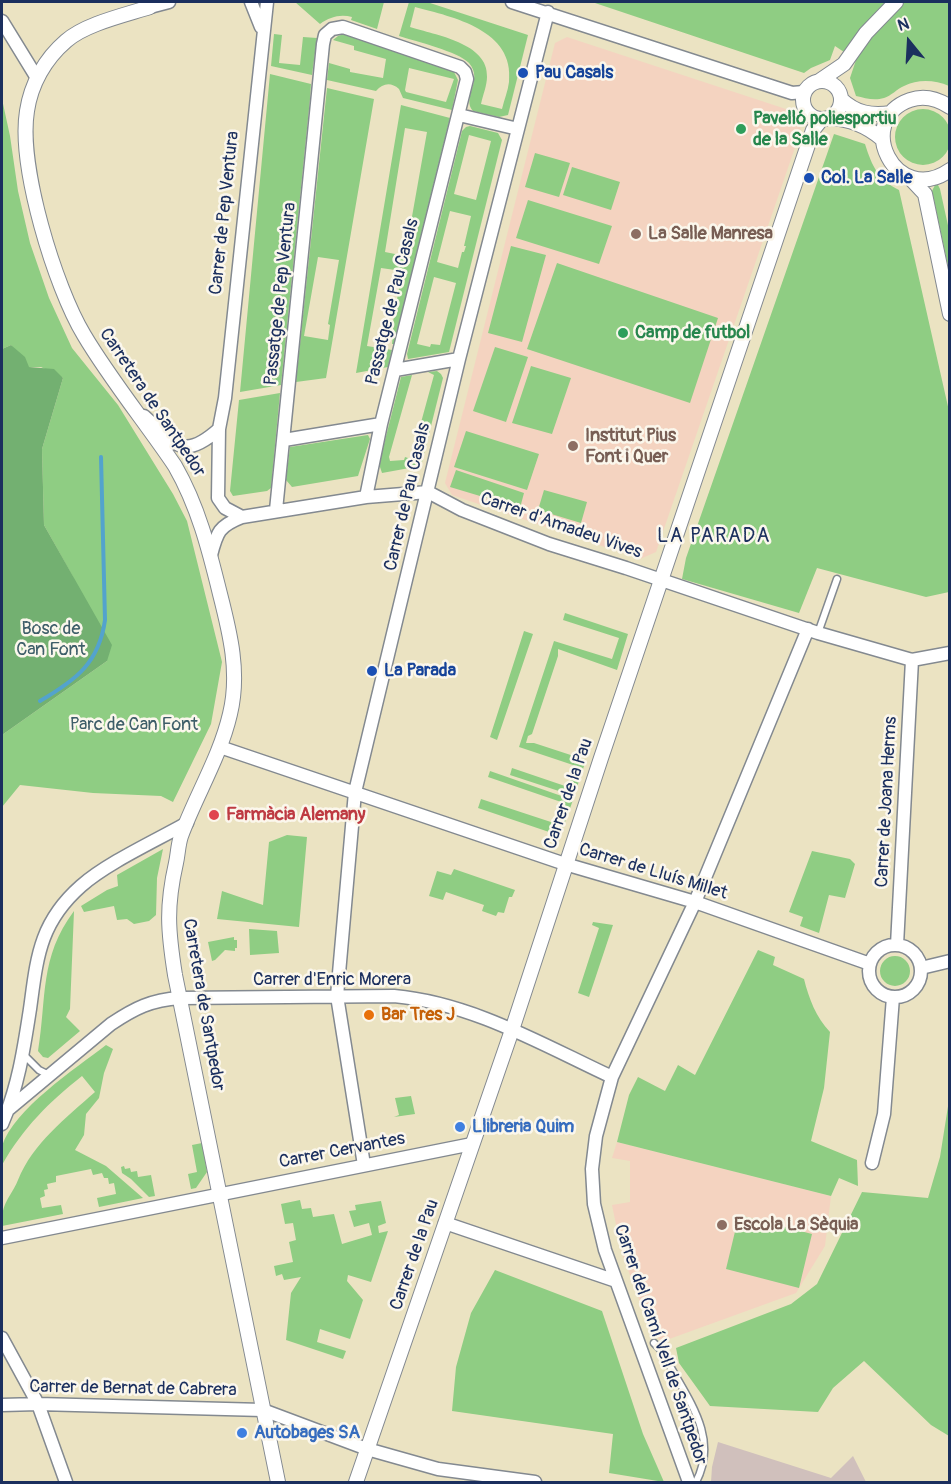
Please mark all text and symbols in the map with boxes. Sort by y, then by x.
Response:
north arrow [879,12,939,72]
text: N [895,14,912,36]
place label: Pau Casals [535,62,613,84]
marker: Pau Casals [516,66,530,80]
place label: Pavelló poliesportiu de la Salle [753,108,897,150]
marker: Pavelló poliesportiu de la Salle [734,122,748,136]
street label: Carrer de Pep Ventura [206,130,244,296]
place label: Col. La Salle [821,167,913,189]
marker: Col. La Salle [802,171,816,185]
street label: Passatge de Pep Ventura [261,201,301,387]
street label: Passatge de Pau Casals [362,217,424,387]
place label: La Salle Manresa [648,223,773,245]
marker: La Salle Manresa [629,227,643,241]
place label: Camp de futbol [635,322,750,344]
street label: Carretera de Santpedor [94,324,210,482]
marker: Camp de futbol [616,326,630,340]
street label: Carrer de Pau Casals [380,421,436,573]
place label: Institut Pius Font i Quer [585,425,676,468]
marker: Institut Pius Font i Quer [566,439,580,453]
street label: Carrer d'Amadeu Vives [477,488,645,564]
district label: LA PARADA [657,525,771,549]
park label: Bosc de Can Font [16,618,86,660]
place label: La Parada [384,660,456,682]
marker: La Parada [365,664,379,678]
park label: Parc de Can Font [70,714,198,736]
street label: Carrer de Joana Herms [872,716,902,888]
street label: Carrer de la Pau [540,736,598,852]
place label: Farmàcia Alemany [226,804,365,826]
marker: Farmàcia Alemany [207,808,221,822]
street label: Carrer de Lluís Millet [576,839,730,905]
street label: Carretera de Santpedor [177,917,229,1093]
street label: Carrer d'Enric Morera [253,969,411,991]
place label: Bar Tres J [381,1004,455,1026]
marker: Bar Tres J [362,1008,376,1022]
place label: Llibreria Quim [472,1116,574,1138]
marker: Llibreria Quim [453,1120,467,1134]
street label: Carrer Cervantes [277,1128,407,1174]
street label: Carrer de la Pau [386,1197,444,1313]
place label: Escola La Sèquia [734,1214,858,1236]
marker: Escola La Sèquia [715,1218,729,1232]
street label: Carrer del Camí Vell de Santpedor [609,1222,711,1468]
street label: Carrer de Bernat de Cabrera [29,1376,237,1402]
place label: Autobages SA [254,1422,360,1444]
marker: Autobages SA [235,1426,249,1440]

